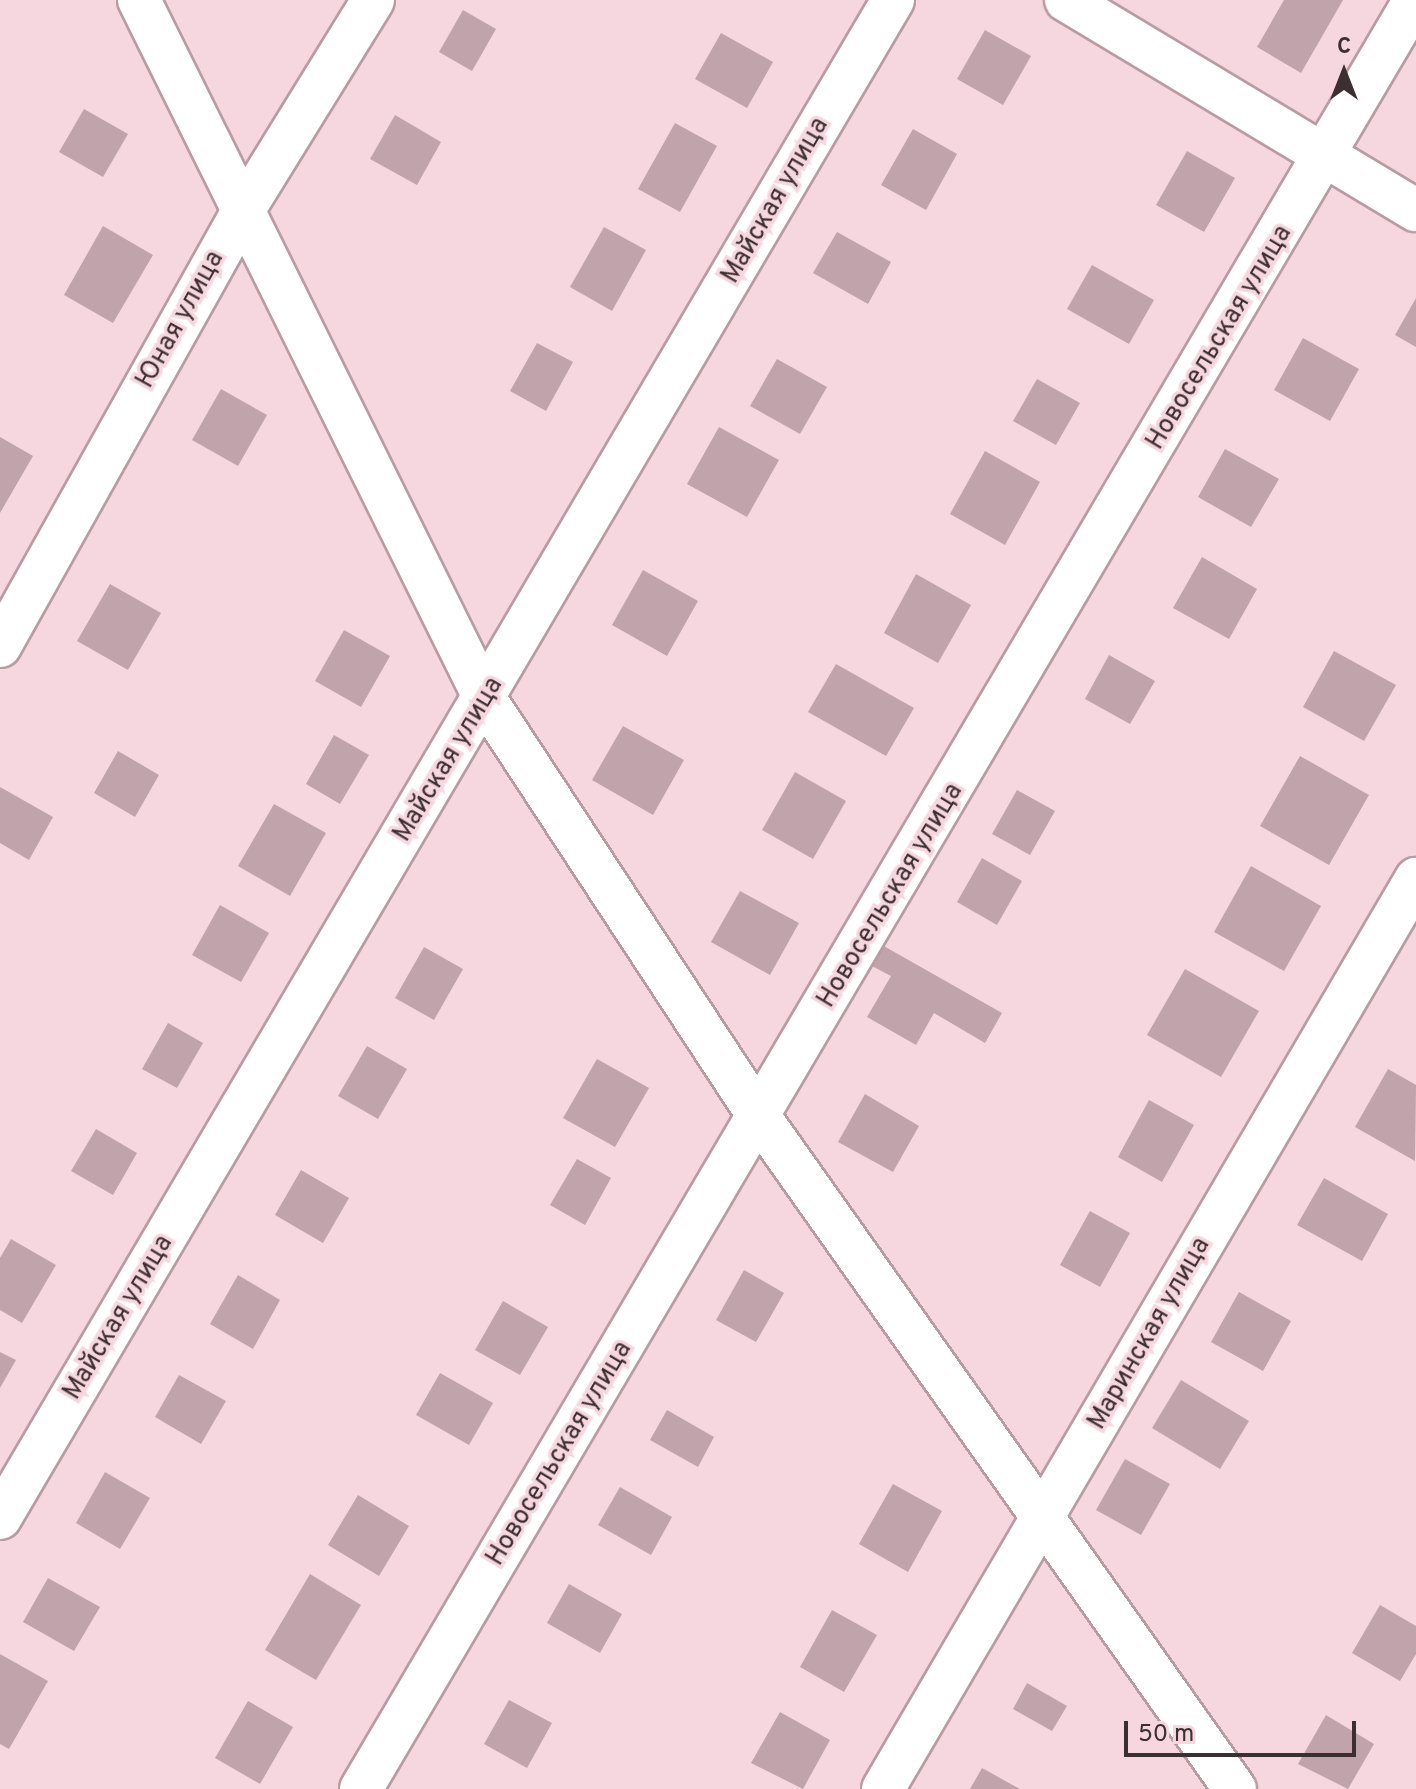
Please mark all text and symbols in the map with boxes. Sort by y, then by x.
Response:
north arrow [1304,32,1384,112]
text: С [1337,34,1351,61]
street label: Майская улица [716,112,836,290]
street label: Новосельская улица [1141,220,1299,456]
street label: Юная улица [130,246,232,394]
street label: Майская улица [388,672,510,848]
street label: Новосельская улица [812,778,970,1014]
street label: Майская улица [58,1230,180,1406]
street label: Маринская улица [1082,1232,1218,1436]
street label: Новосельская улица [481,1336,639,1572]
scale bar [1128,1705,1360,1755]
text: 50 m [1138,1720,1194,1750]

